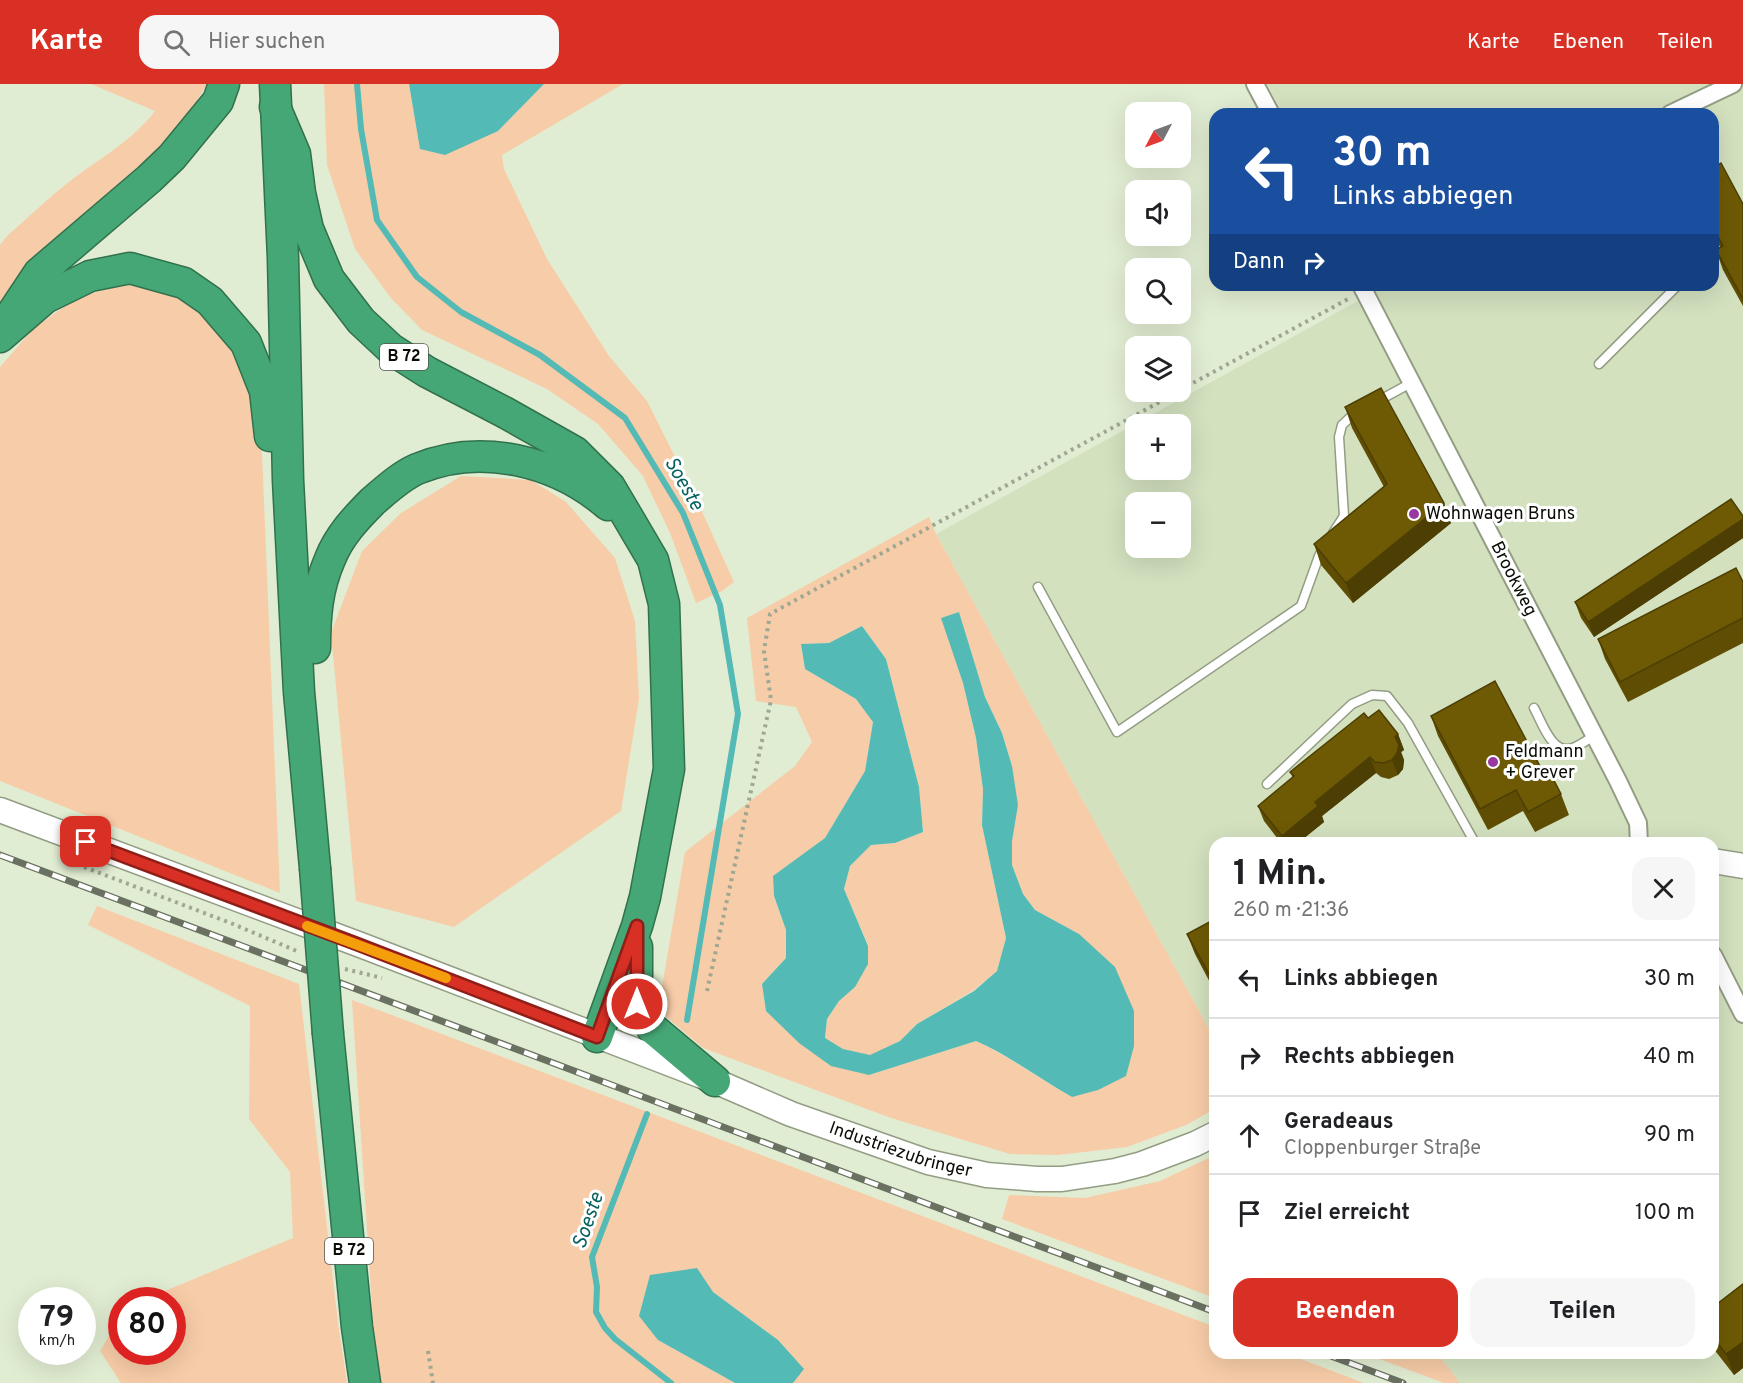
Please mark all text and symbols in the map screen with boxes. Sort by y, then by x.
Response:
search box [139,15,559,69]
text: Karte [30,24,103,60]
icon: search [160,26,193,59]
text: Hier suchen [208,29,325,56]
text: Karte [1467,29,1519,56]
text: Ebenen [1552,29,1624,56]
text: Teilen [1657,29,1713,56]
north arrow [1125,102,1191,168]
map controls [1125,102,1191,558]
text: 30 m [1332,128,1431,181]
icon: left [1233,132,1311,210]
button: sound [1125,180,1191,246]
text: Links abbiegen [1332,180,1513,214]
icon: right [1297,246,1330,279]
text: Dann [1233,249,1285,276]
button: search [1125,258,1191,324]
button: layers [1125,336,1191,402]
road number: B 72 [380,344,428,370]
button: + [1125,414,1191,480]
water label: Soeste [657,452,709,516]
button: − [1125,492,1191,558]
place label: Wohnwagen Bruns [1426,503,1575,526]
marker: Wohnwagen Bruns [1407,507,1421,521]
street label: Brookweg [1484,538,1542,620]
place label: Feldmann + Grever [1505,741,1584,785]
marker: Feldmann + Grever [1486,755,1500,769]
pin [60,816,111,867]
icon: arrive [69,825,102,858]
text: 1 Min. [1233,852,1326,898]
button: close [1632,857,1695,920]
text: 260 m · 21:36 [1233,898,1349,924]
icon: left [1233,963,1266,996]
text: Links abbiegen [1284,966,1438,993]
text: 30 m [1644,966,1695,993]
position arrow [605,972,669,1036]
icon: right [1233,1041,1266,1074]
text: Rechts abbiegen [1284,1044,1455,1071]
text: 40 m [1643,1044,1695,1071]
text: Geradeaus [1284,1109,1394,1136]
street label: Industriezubringer [826,1117,974,1183]
icon: ahead [1233,1119,1266,1152]
text: 90 m [1644,1122,1695,1149]
text: Cloppenburger Straße [1284,1136,1481,1162]
water label: Soeste [567,1189,611,1253]
icon: arrive [1233,1197,1266,1230]
text: Ziel erreicht [1284,1200,1410,1227]
text: 100 m [1635,1200,1695,1227]
road number: B 72 [325,1238,373,1264]
button: Beenden [1233,1278,1458,1347]
button: Teilen [1470,1278,1695,1347]
speed limit sign: 80 [108,1287,186,1365]
text: 79 [40,1300,74,1337]
text: km/h [39,1332,75,1351]

